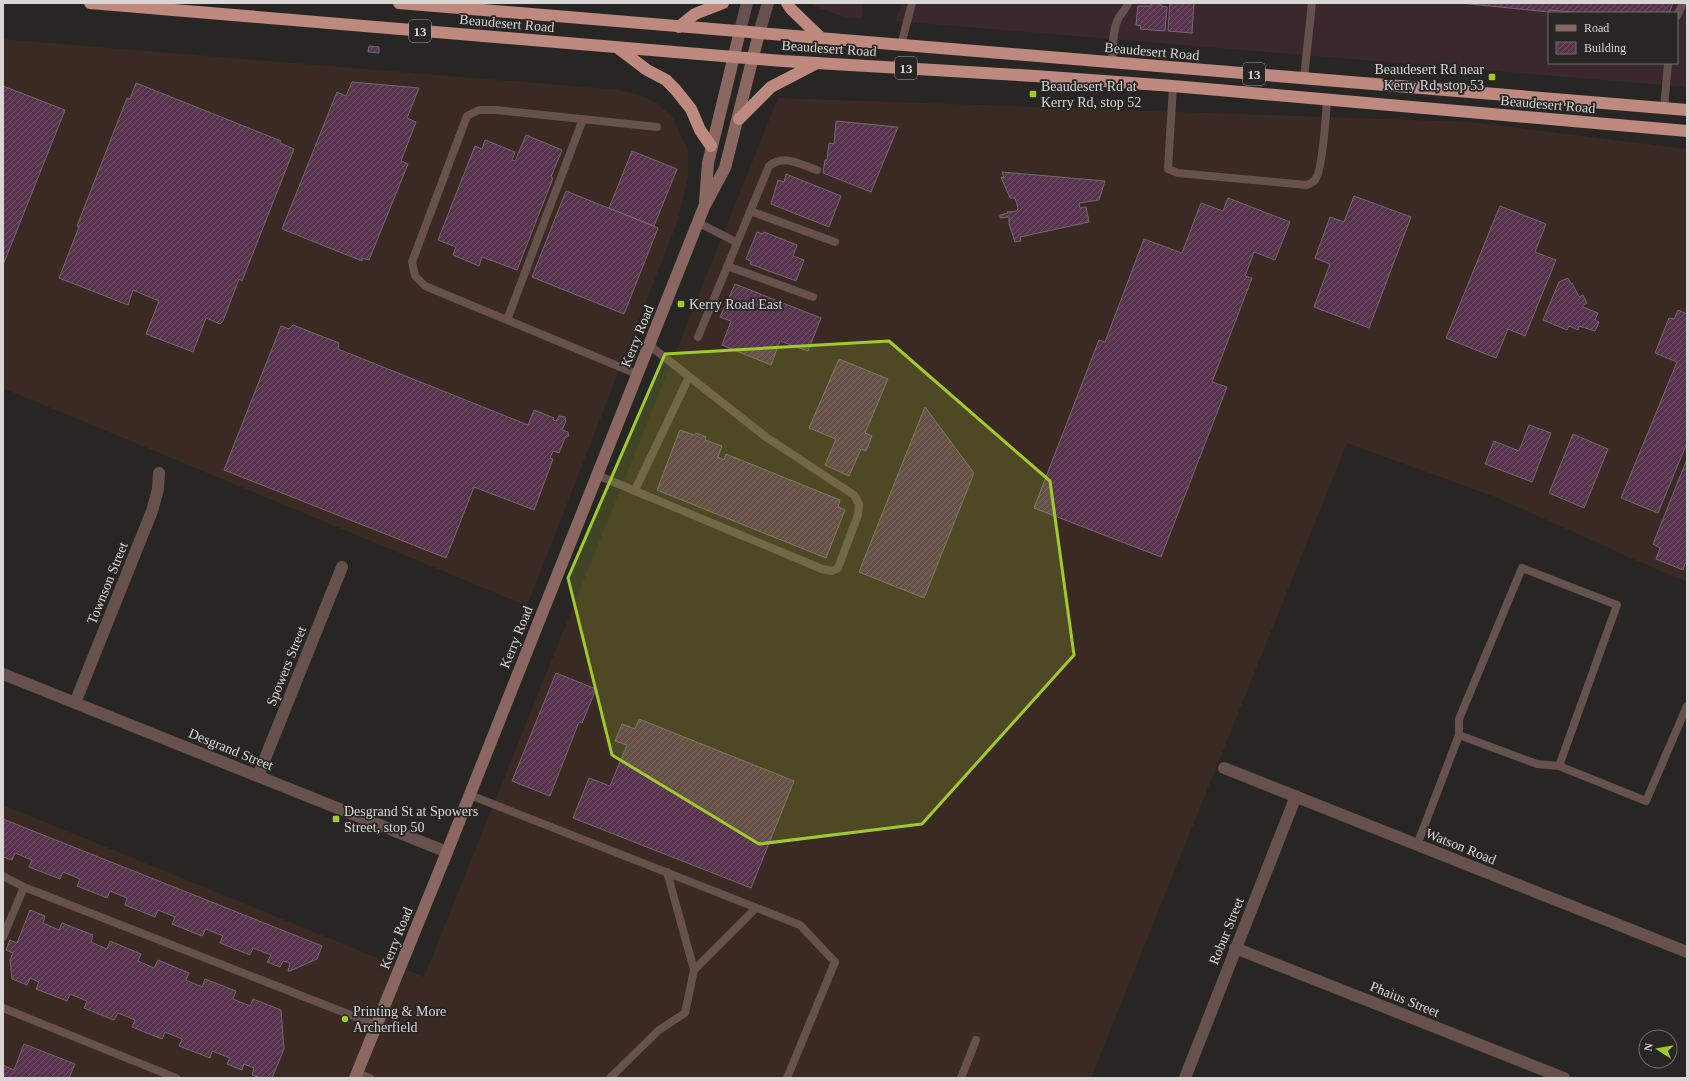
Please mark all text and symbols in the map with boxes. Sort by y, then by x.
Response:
street label: Beaudesert Road [459,12,555,35]
legend [1548,12,1678,64]
road number: 13 [409,20,431,42]
text: Road [1584,21,1609,35]
street label: Beaudesert Road [781,38,877,59]
street label: Beaudesert Road [1104,40,1200,63]
text: Building [1584,41,1626,55]
road number: 13 [895,57,917,79]
place label: Beaudesert Rd near Kerry Rd, stop 53 [1374,62,1484,93]
road number: 13 [1243,63,1265,85]
marker: Beaudesert Rd near Kerry Rd, stop 53 [1487,72,1497,82]
place label: Beaudesert Rd at Kerry Rd, stop 52 [1041,79,1141,110]
marker: Beaudesert Rd at Kerry Rd, stop 52 [1028,89,1038,99]
street label: Beaudesert Road [1500,93,1596,116]
place label: Kerry Road East [689,297,782,312]
marker: Kerry Road East [676,299,686,309]
street label: Kerry Road [618,303,657,369]
street label: Townson Street [84,540,131,626]
street label: Kerry Road [497,604,536,670]
street label: Spowers Street [264,624,309,708]
street label: Desgrand Street [186,726,275,773]
place label: Desgrand St at Spowers Street, stop 50 [344,804,478,835]
marker: Desgrand St at Spowers Street, stop 50 [331,814,341,824]
street label: Watson Road [1423,826,1498,867]
street label: Robur Street [1206,895,1247,967]
street label: Kerry Road [377,905,416,971]
street label: Phaius Street [1368,979,1442,1020]
place label: Printing & More Archerfield [353,1004,446,1035]
marker: Printing & More Archerfield [340,1014,350,1024]
north arrow [1638,1029,1678,1069]
text: N [1642,1042,1655,1052]

